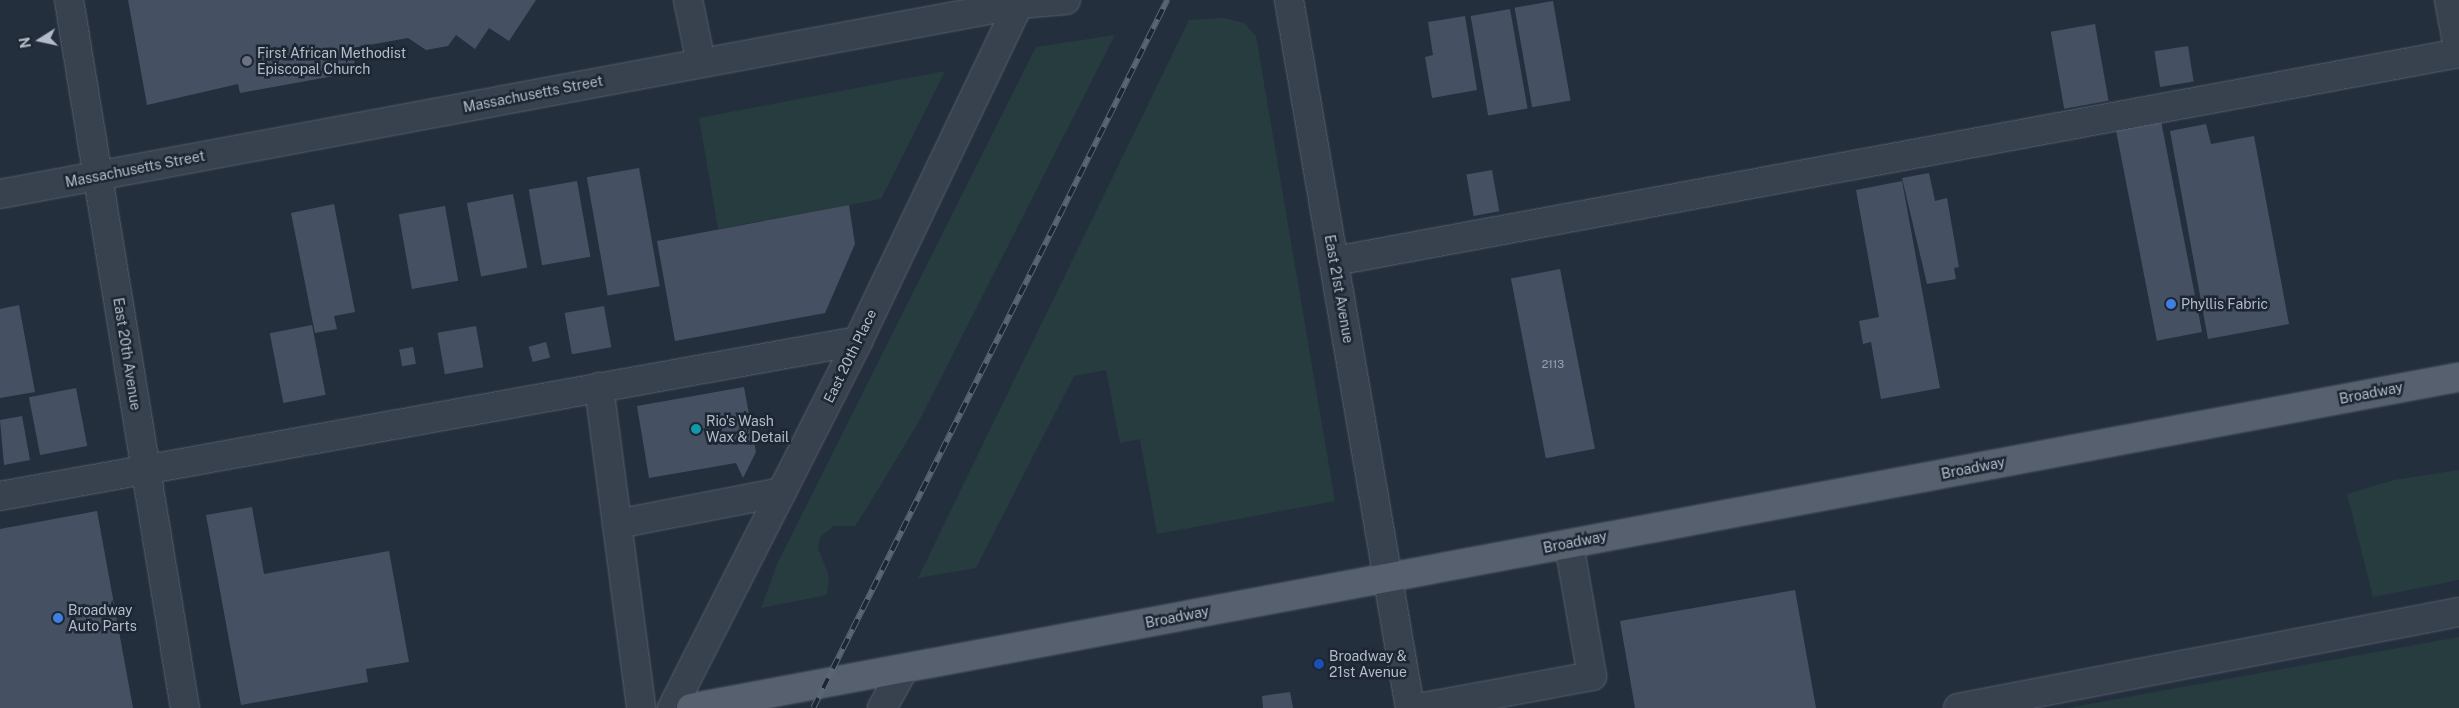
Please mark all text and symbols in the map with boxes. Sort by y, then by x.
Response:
north arrow [15,15,65,65]
text: N [16,36,34,49]
place label: First African Methodist Episcopal Church [257,45,406,78]
marker: First African Methodist Episcopal Church [241,55,253,67]
street label: Massachusetts Street [462,72,604,116]
street label: Massachusetts Street [64,147,206,191]
street label: East 21st Avenue [1321,233,1357,345]
street label: East 20th Avenue [110,296,144,412]
place label: Phyllis Fabric [2181,296,2268,312]
marker: Phyllis Fabric [2165,298,2177,310]
street label: East 20th Place [820,306,880,406]
house number: 2113 [1542,357,1564,371]
street label: Broadway [2338,379,2404,407]
place label: Rio's Wash Wax & Detail [706,413,789,446]
marker: Rio's Wash Wax & Detail [690,423,702,435]
street label: Broadway [1940,454,2006,482]
street label: Broadway [1542,528,1608,556]
place label: Broadway Auto Parts [68,602,137,634]
street label: Broadway [1144,603,1210,631]
marker: Broadway Auto Parts [52,612,64,624]
place label: Broadway & 21st Avenue [1329,648,1407,680]
marker: Broadway & 21st Avenue [1313,658,1325,670]

